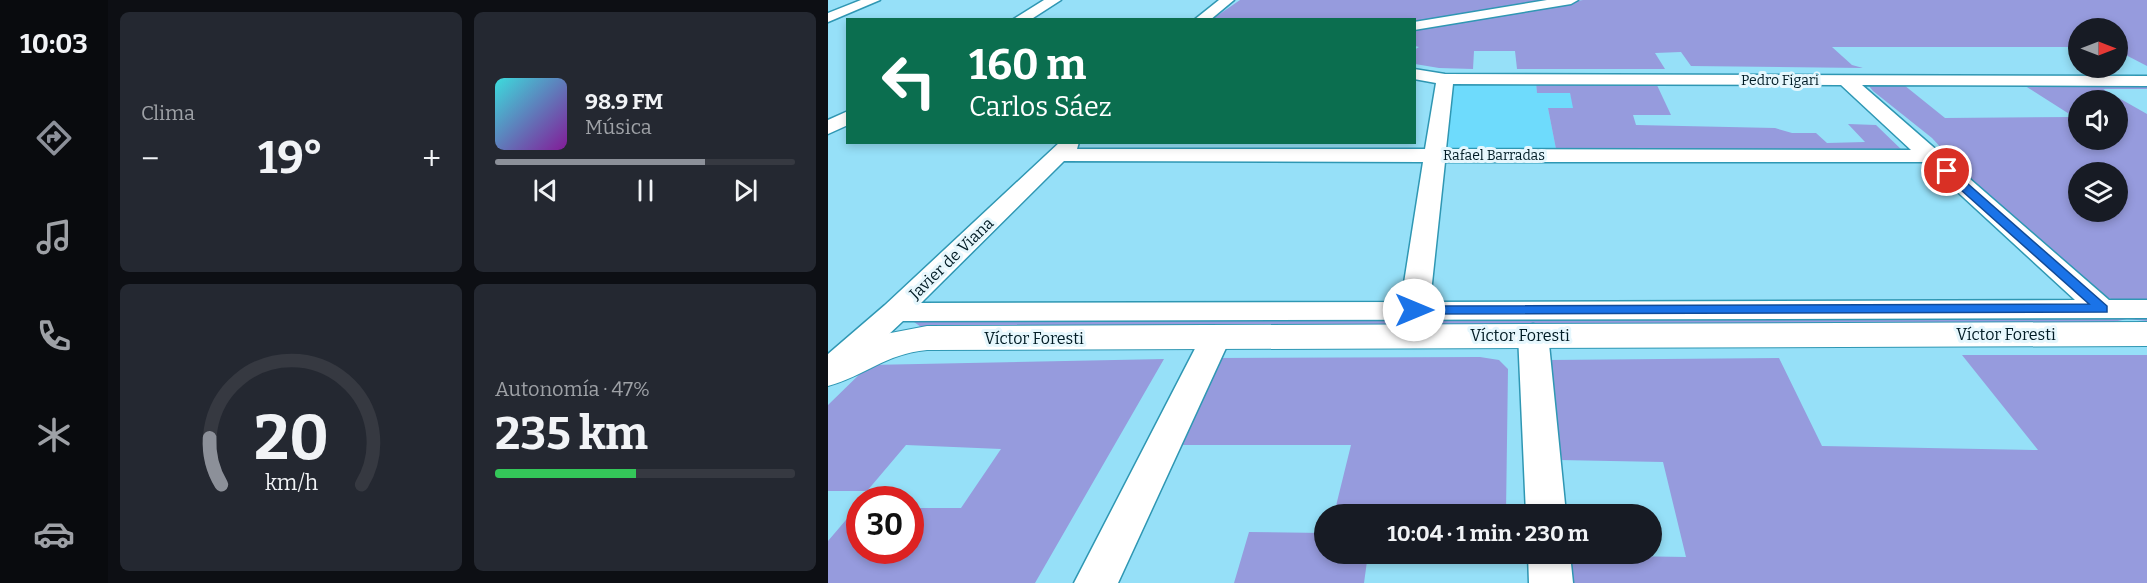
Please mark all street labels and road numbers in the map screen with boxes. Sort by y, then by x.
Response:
street label: Pedro Figari [1741,72,1819,89]
street label: Rafael Barradas [1443,147,1545,164]
street label: Javier de Viana [905,213,997,304]
street label: Víctor Foresti [1956,325,2056,344]
street label: Víctor Foresti [1470,326,1570,345]
street label: Víctor Foresti [984,329,1084,348]

